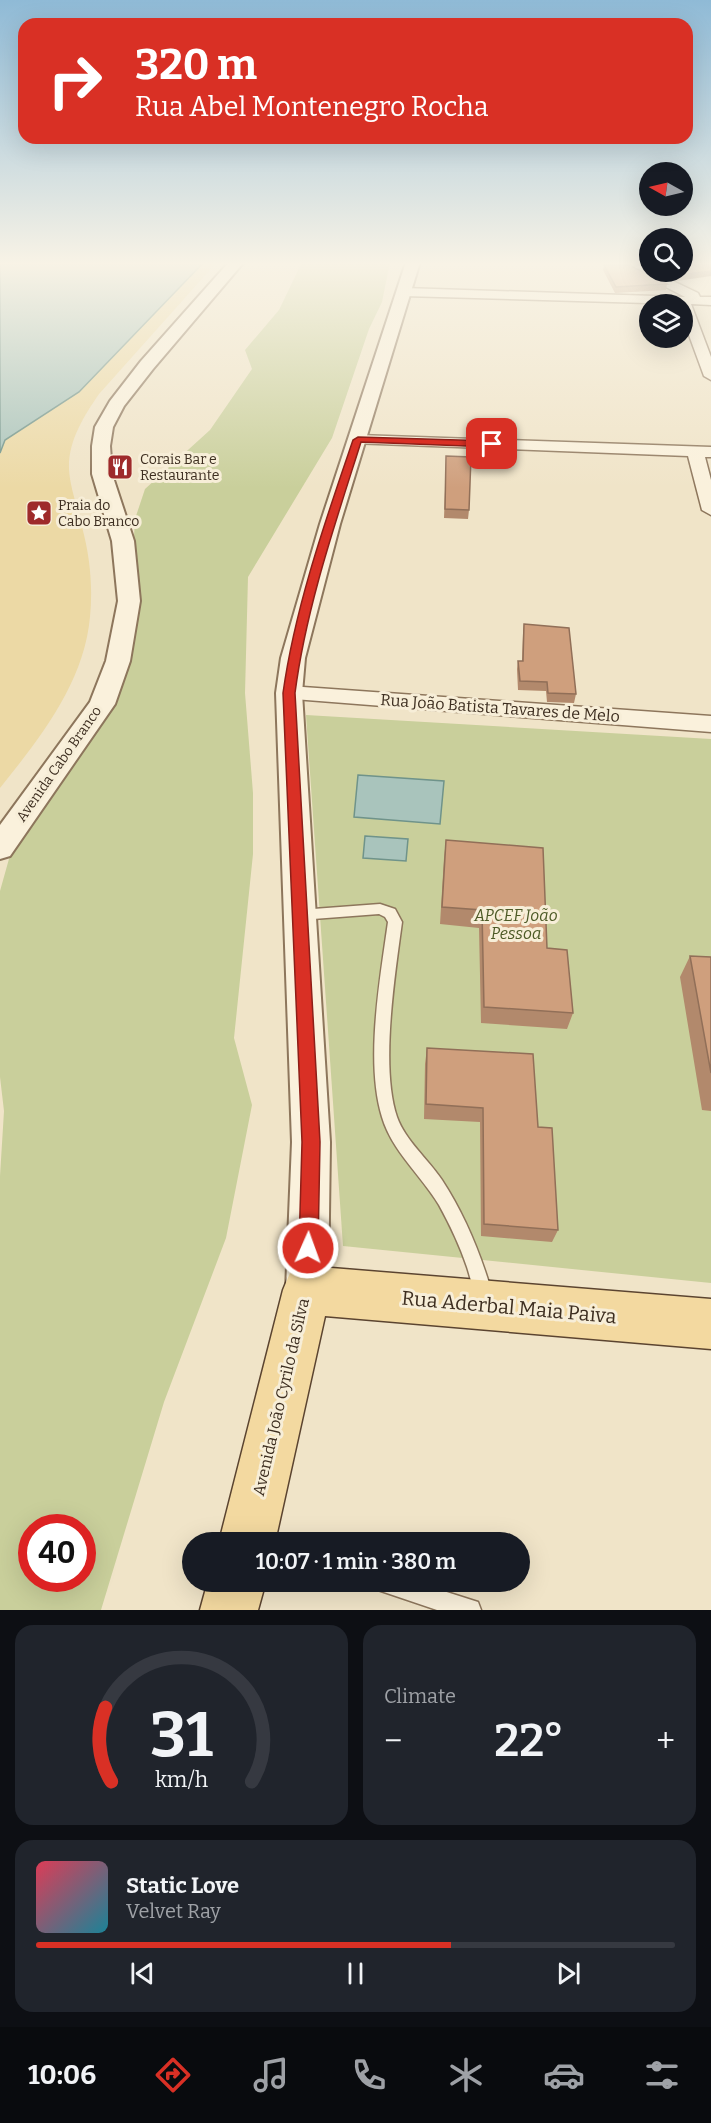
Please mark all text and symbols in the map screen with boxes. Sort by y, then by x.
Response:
text: 320 m [135,40,257,90]
icon: right [36,42,114,120]
text: Rua Abel Montenegro Rocha [135,91,488,123]
north arrow [639,162,693,216]
map controls [639,162,693,348]
button: search [639,228,693,282]
button: layers [639,294,693,348]
pin [466,418,517,469]
icon: arrive [475,427,508,460]
place label: Corais Bar e Restaurante [140,451,219,484]
restaurant icon: Corais Bar e Restaurante [105,452,135,482]
place label: Praia do Cabo Branco [58,497,139,530]
place icon: Praia do Cabo Branco [24,498,54,528]
street label: Rua João Batista Tavares de Melo [380,690,620,726]
street label: Avenida Cabo Branco [13,703,105,825]
park label: APCEF João Pessoa [473,906,558,943]
position arrow [276,1216,340,1280]
street label: Rua Aderbal Maia Paiva [401,1286,617,1328]
street label: Avenida João Cyrilo da Silva [249,1296,313,1498]
speed limit sign: 40 [18,1514,96,1592]
text: 10:07 · 1 min · 380 m [256,1548,456,1575]
text: Climate [384,1684,456,1708]
text: 31 [150,1698,213,1773]
text: 22° [494,1714,564,1768]
text: − [384,1721,402,1761]
text: + [656,1721,675,1761]
text: km/h [155,1767,208,1793]
text: Static Love [126,1872,239,1899]
text: Velvet Ray [126,1899,221,1923]
icon: previous [126,1957,159,1990]
icon: pause [339,1957,372,1990]
icon: next [552,1957,585,1990]
icon: directions [152,2054,194,2096]
icon: music [250,2054,292,2096]
icon: phone [348,2054,390,2096]
icon: climate [445,2054,487,2096]
icon: car [543,2054,585,2096]
icon: filters [641,2054,683,2096]
text: 10:06 [28,2059,96,2091]

